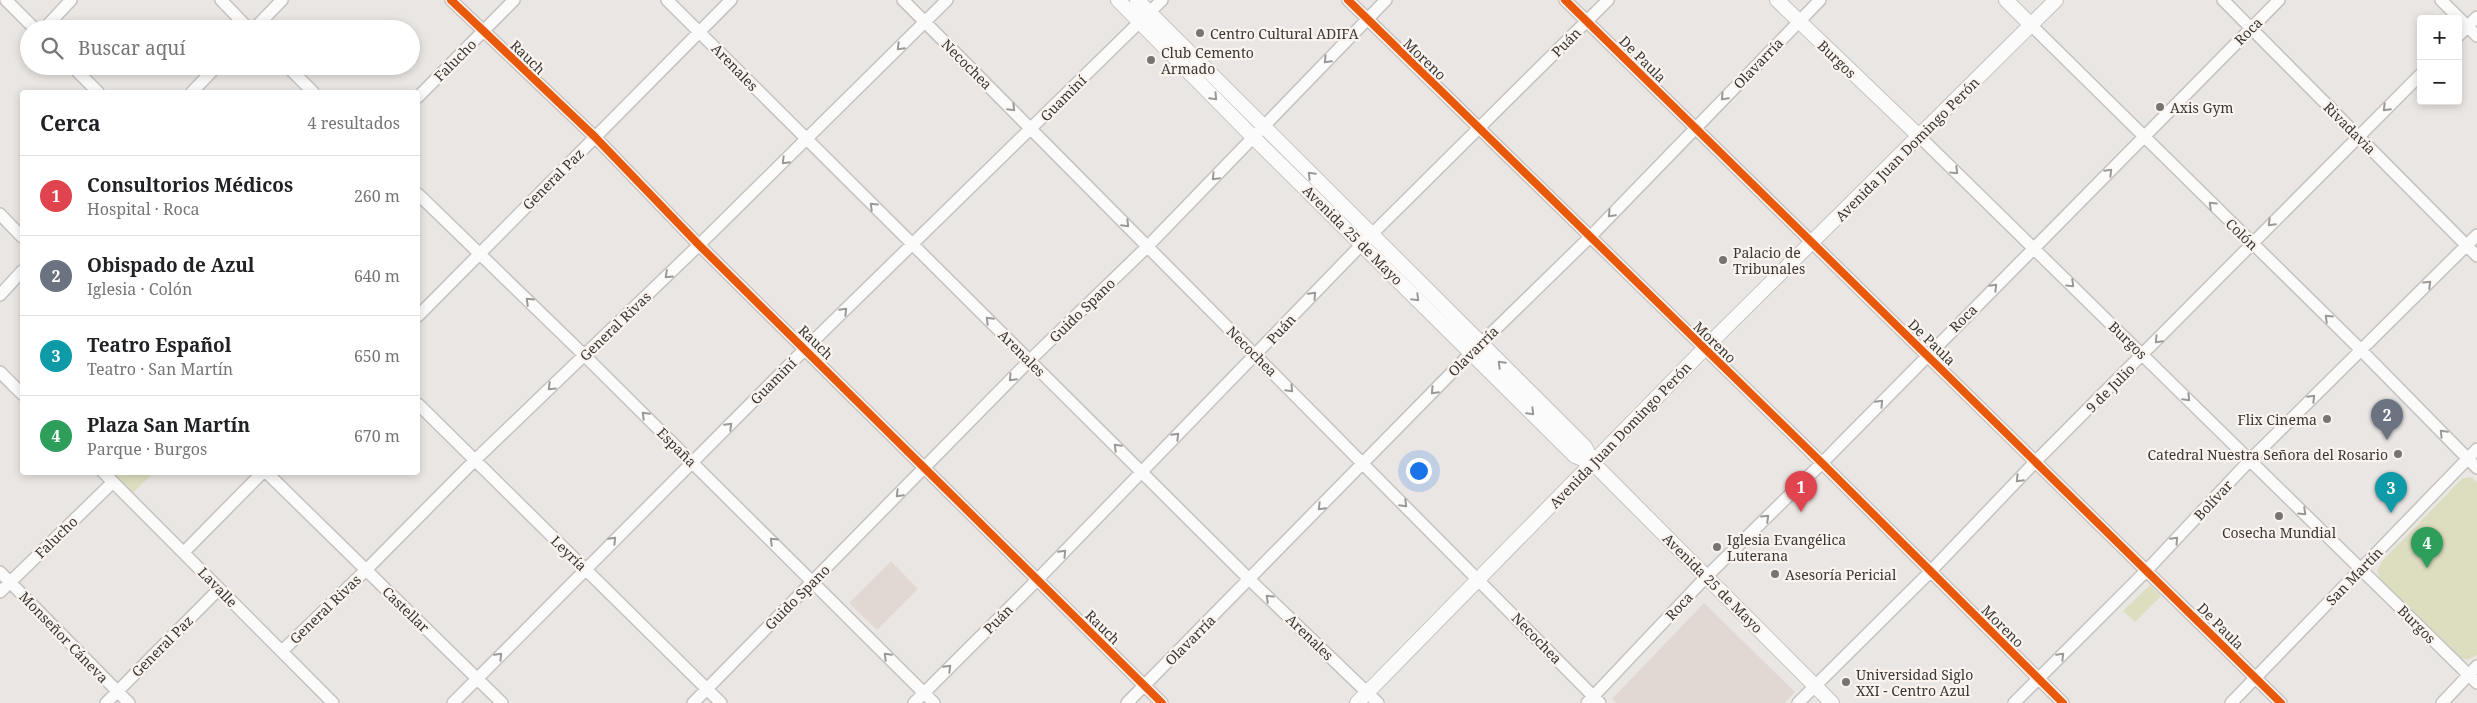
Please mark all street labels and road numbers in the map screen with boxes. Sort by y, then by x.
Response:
street label: Roca [2230,13,2266,49]
street label: Puán [1547,23,1585,61]
street label: De Paula [1616,32,1671,87]
street label: Olavarría [1729,33,1787,93]
street label: Moreno [1400,34,1450,84]
street label: Falucho [430,35,480,85]
street label: Necochea [938,35,997,94]
street label: Rauch [506,36,550,78]
street label: Burgos [1814,36,1860,82]
street label: Arenales [708,39,762,95]
street label: Guaminí [1036,70,1091,125]
street label: Avenida Juan Domingo Perón [1831,73,1983,225]
street label: Rivadavia [2320,98,2380,158]
street label: General Paz [518,144,588,214]
street label: Avenida 25 de Mayo [1299,181,1407,289]
street label: Colón [2222,214,2262,254]
street label: Guido Spano [1045,274,1119,346]
street label: General Rivas [575,287,655,365]
street label: Roca [1945,300,1981,336]
street label: Puán [1262,310,1300,348]
street label: De Paula [1904,315,1960,369]
street label: Moreno [1690,317,1740,367]
street label: Burgos [2105,317,2151,363]
street label: Rauch [794,321,838,363]
street label: Necochea [1223,322,1282,381]
street label: Olavarría [1444,322,1502,380]
street label: Arenales [994,325,1050,381]
street label: Guaminí [746,353,801,408]
street label: Avenida Juan Domingo Perón [1545,358,1695,512]
street label: 9 de Julio [2081,359,2139,417]
street label: España [653,423,701,471]
street label: Bolívar [2189,475,2237,524]
street label: Falucho [30,512,82,562]
street label: Avenida 25 de Mayo [1659,529,1767,637]
street label: Leyría [547,531,591,575]
street label: San Martín [2321,543,2387,609]
street label: Guido Spano [760,560,834,634]
street label: Lavalle [194,563,242,611]
street label: General Rivas [285,570,365,648]
street label: Castellar [378,582,434,636]
street label: Monseñor Cáneva [15,587,113,687]
street label: Roca [1661,588,1697,624]
street label: De Paula [2194,599,2249,654]
street label: Puán [979,600,1017,638]
street label: Moreno [1978,601,2028,651]
street label: Burgos [2394,601,2440,647]
street label: Rauch [1082,606,1125,649]
street label: Necochea [1508,608,1566,668]
street label: Arenales [1282,610,1338,664]
street label: General Paz [127,611,197,681]
street label: Olavarría [1161,611,1219,669]

